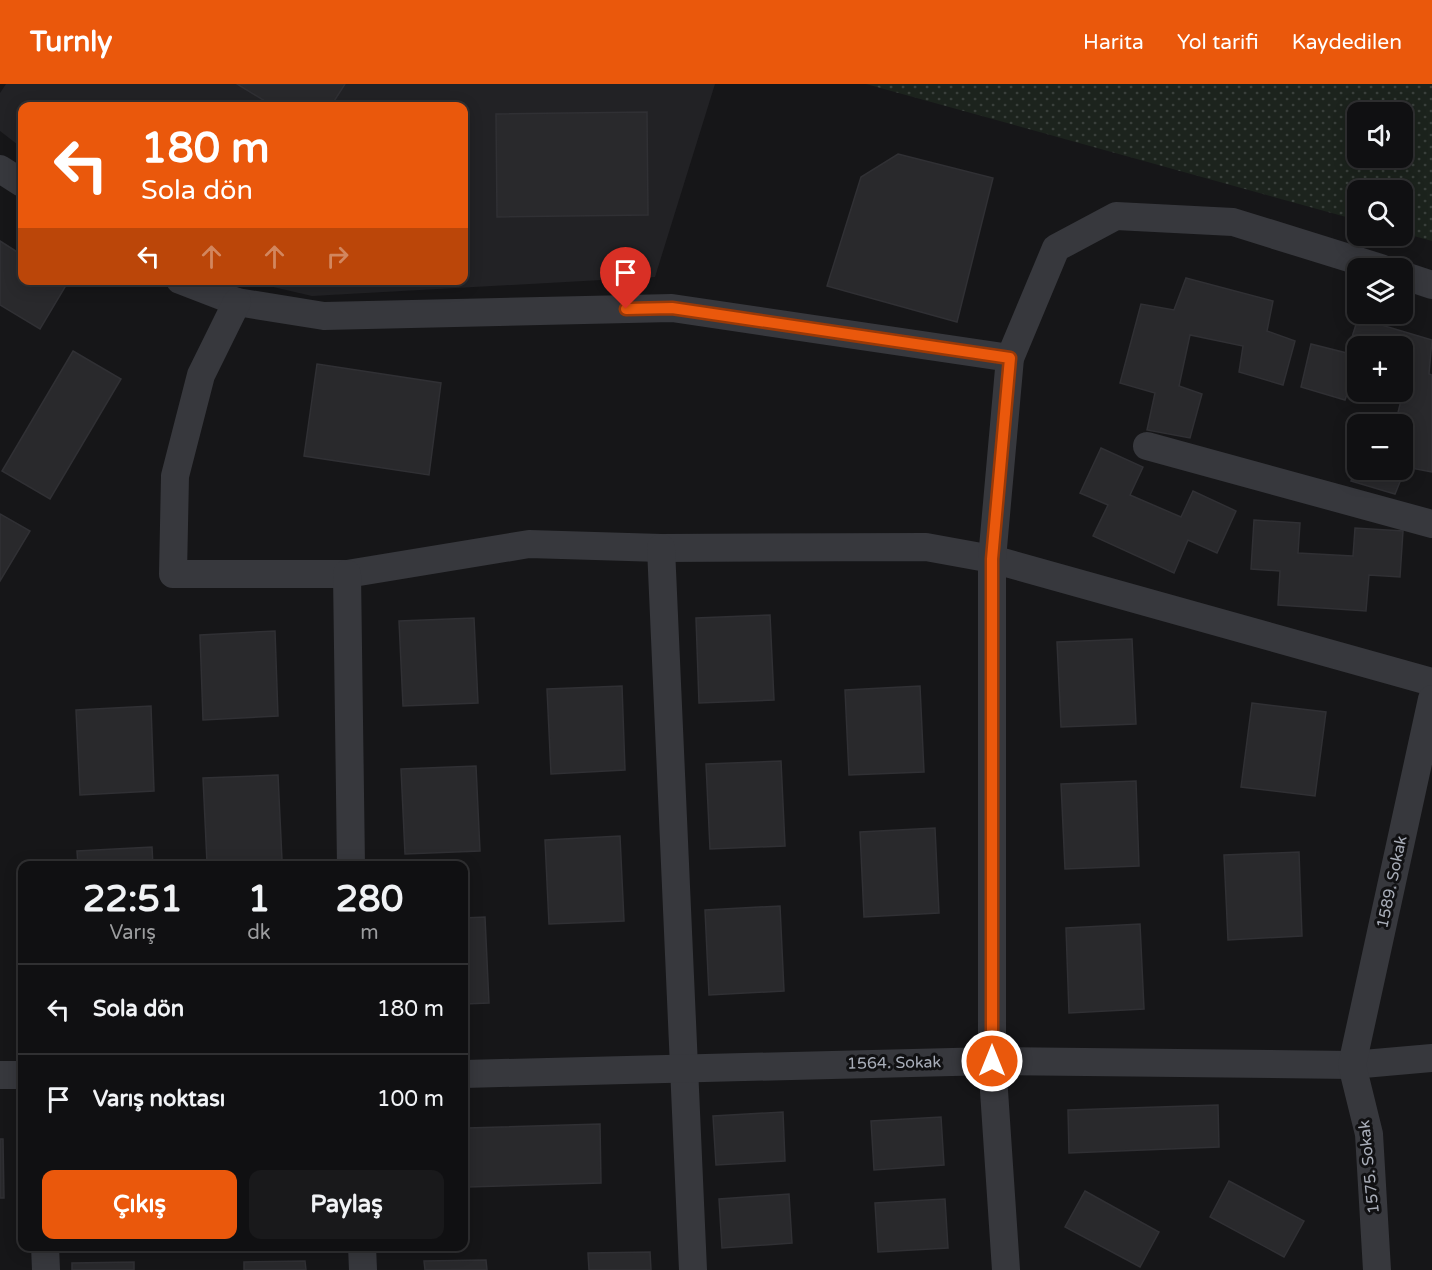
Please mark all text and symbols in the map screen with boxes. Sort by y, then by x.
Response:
text: Turnly [30,25,112,59]
text: Harita [1083,30,1144,55]
text: Yol tarifi [1177,30,1259,55]
text: Kaydedilen [1292,30,1402,55]
map controls [1347,102,1413,480]
button: sound [1347,102,1413,168]
text: 180 m [141,123,270,174]
icon: left [42,126,120,204]
text: Sola dön [141,174,253,207]
button: search [1347,180,1413,246]
icon: left [132,240,165,273]
icon: ahead [195,240,228,273]
icon: ahead [258,240,291,273]
icon: right [321,240,354,273]
pin [600,247,651,309]
icon: arrive [609,256,642,289]
button: layers [1347,258,1413,324]
button: + [1347,336,1413,402]
button: − [1347,414,1413,480]
street label: 1589. Sokak [1372,833,1412,930]
text: 22:51 [83,878,183,921]
text: 1 [248,878,270,921]
text: 280 [335,878,403,921]
text: Varış [109,921,156,945]
text: dk [247,921,271,945]
text: m [360,921,379,945]
icon: left [42,993,75,1026]
text: Sola dön [93,996,184,1022]
text: 180 m [377,996,444,1022]
position arrow [960,1029,1024,1093]
street label: 1564. Sokak [847,1052,942,1074]
icon: arrive [42,1083,75,1116]
text: Varış noktası [93,1086,225,1112]
text: 100 m [377,1086,444,1112]
street label: 1575. Sokak [1354,1119,1384,1215]
button: Çıkış [42,1170,237,1239]
button: Paylaş [249,1170,444,1239]

